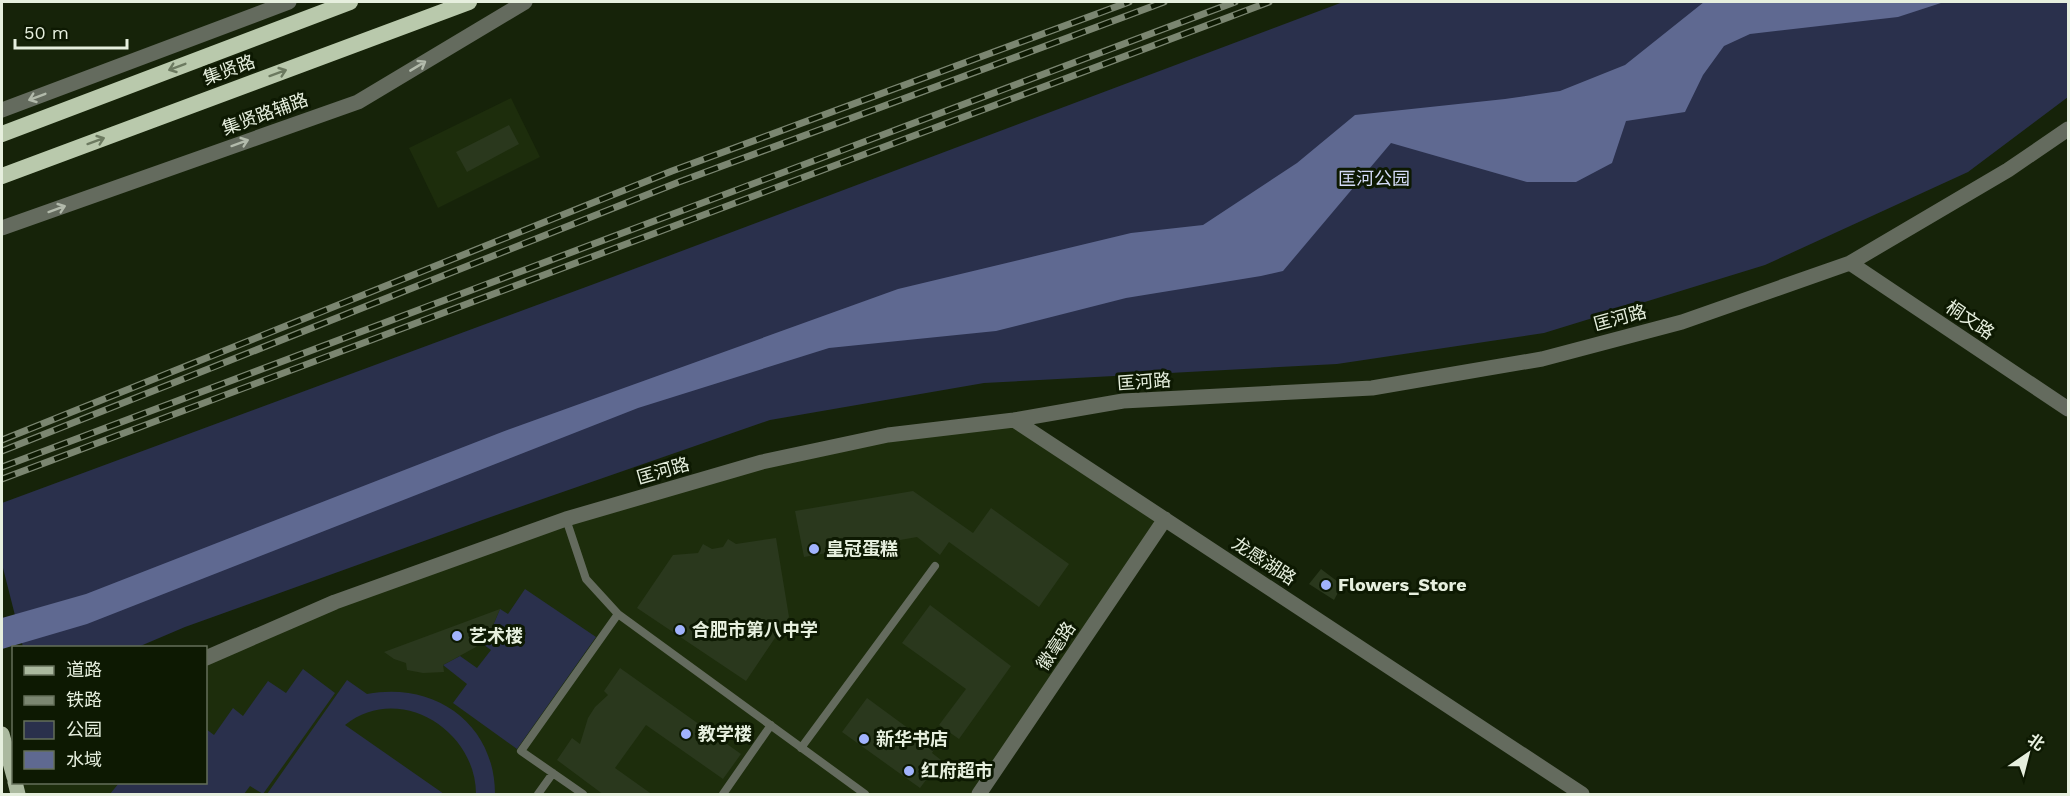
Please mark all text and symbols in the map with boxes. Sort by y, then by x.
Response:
scale bar [15,12,128,50]
text: 50 m [24,22,69,43]
street label: 集贤路 [200,50,258,89]
one-way arrow [409,59,426,71]
one-way arrow [168,62,187,73]
one-way arrow [269,66,287,77]
street label: 集贤路辅路 [219,88,311,139]
one-way arrow [29,92,47,103]
one-way arrow [86,134,105,145]
one-way arrow [231,137,249,148]
park label: 匡河公园 [1338,168,1410,189]
one-way arrow [47,202,66,213]
street label: 桐文路 [1942,296,1999,343]
street label: 匡河路 [1591,300,1649,335]
street label: 匡河路 [1116,369,1172,394]
street label: 匡河路 [634,453,692,488]
street label: 龙感湖路 [1228,532,1300,589]
place label: 皇冠蛋糕 [826,538,898,559]
marker: 皇冠蛋糕 [807,542,821,556]
place label: Flowers_Store [1338,574,1467,595]
marker: Flowers_Store [1319,578,1333,592]
street label: 徽毫路 [1032,617,1079,674]
place label: 合肥市第八中学 [692,619,818,640]
marker: 合肥市第八中学 [673,623,687,637]
place label: 艺术楼 [469,625,523,646]
marker: 艺术楼 [450,629,464,643]
legend [12,646,207,784]
text: 道路 [66,659,102,680]
text: 铁路 [66,689,102,710]
text: 公园 [66,719,102,740]
place label: 教学楼 [698,723,752,744]
north arrow [1998,724,2058,784]
marker: 教学楼 [679,727,693,741]
place label: 新华书店 [876,728,948,749]
text: 北 [2024,730,2048,754]
marker: 新华书店 [857,732,871,746]
text: 水域 [66,749,102,770]
place label: 红府超市 [921,760,993,781]
marker: 红府超市 [902,764,916,778]

